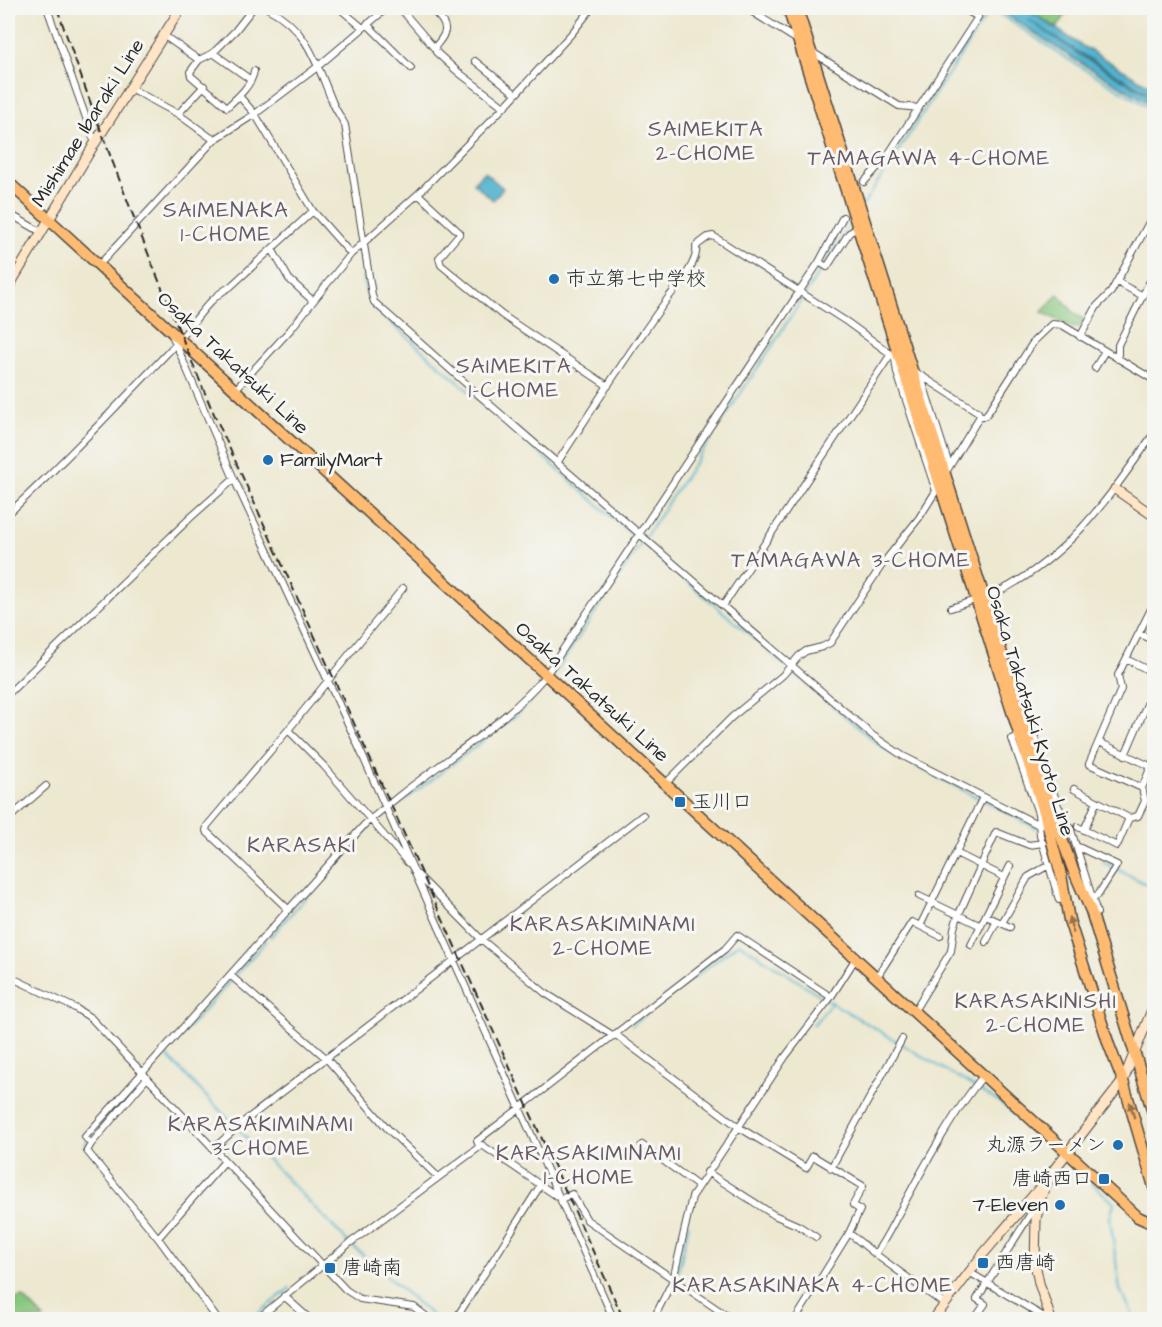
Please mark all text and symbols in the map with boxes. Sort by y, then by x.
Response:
street label: Mishimae Ibaraki Line [25,33,151,213]
district label: SAIMEKITA 2-CHOME [648,115,764,168]
district label: TAMAGAWA 4-CHOME [807,144,1051,173]
district label: SAIMENAKA 1-CHOME [163,196,289,249]
place label: 市立第七中学校 [566,265,706,293]
marker: 市立第七中学校 [547,272,561,286]
street label: Osaka Takatsuki Line [151,285,315,441]
district label: SAIMEKITA 1-CHOME [456,352,572,405]
place label: FamilyMart [280,446,383,475]
marker: FamilyMart [261,453,275,467]
district label: TAMAGAWA 3-CHOME [731,546,971,575]
street label: Osaka Takatsuki Kyoto Line [978,583,1081,840]
street label: Osaka Takatsuki Line [509,615,675,769]
place label: 玉川口 [692,788,752,816]
marker: 玉川口 [673,795,687,809]
district label: KARASAKI [247,831,357,860]
district label: KARASAKIMINAMI 2-CHOME [510,910,696,963]
one-way arrow [1066,916,1075,934]
district label: KARASAKINISHI 2-CHOME [955,987,1117,1040]
one-way arrow [1127,1101,1136,1119]
district label: KARASAKIMINAMI 3-CHOME [168,1110,354,1163]
place label: 丸源ラーメン [986,1131,1106,1159]
marker: 丸源ラーメン [1111,1138,1125,1152]
district label: KARASAKIMINAMI 1-CHOME [496,1139,682,1192]
place label: 唐崎西口 [1012,1165,1092,1193]
marker: 唐崎西口 [1097,1172,1111,1186]
place label: 7-Eleven [972,1191,1048,1219]
marker: 7-Eleven [1053,1198,1067,1212]
place label: 西唐崎 [995,1249,1055,1277]
place label: 唐崎南 [342,1254,402,1282]
marker: 西唐崎 [976,1256,990,1270]
marker: 唐崎南 [323,1261,337,1275]
district label: KARASAKINAKA 4-CHOME [673,1271,953,1300]

